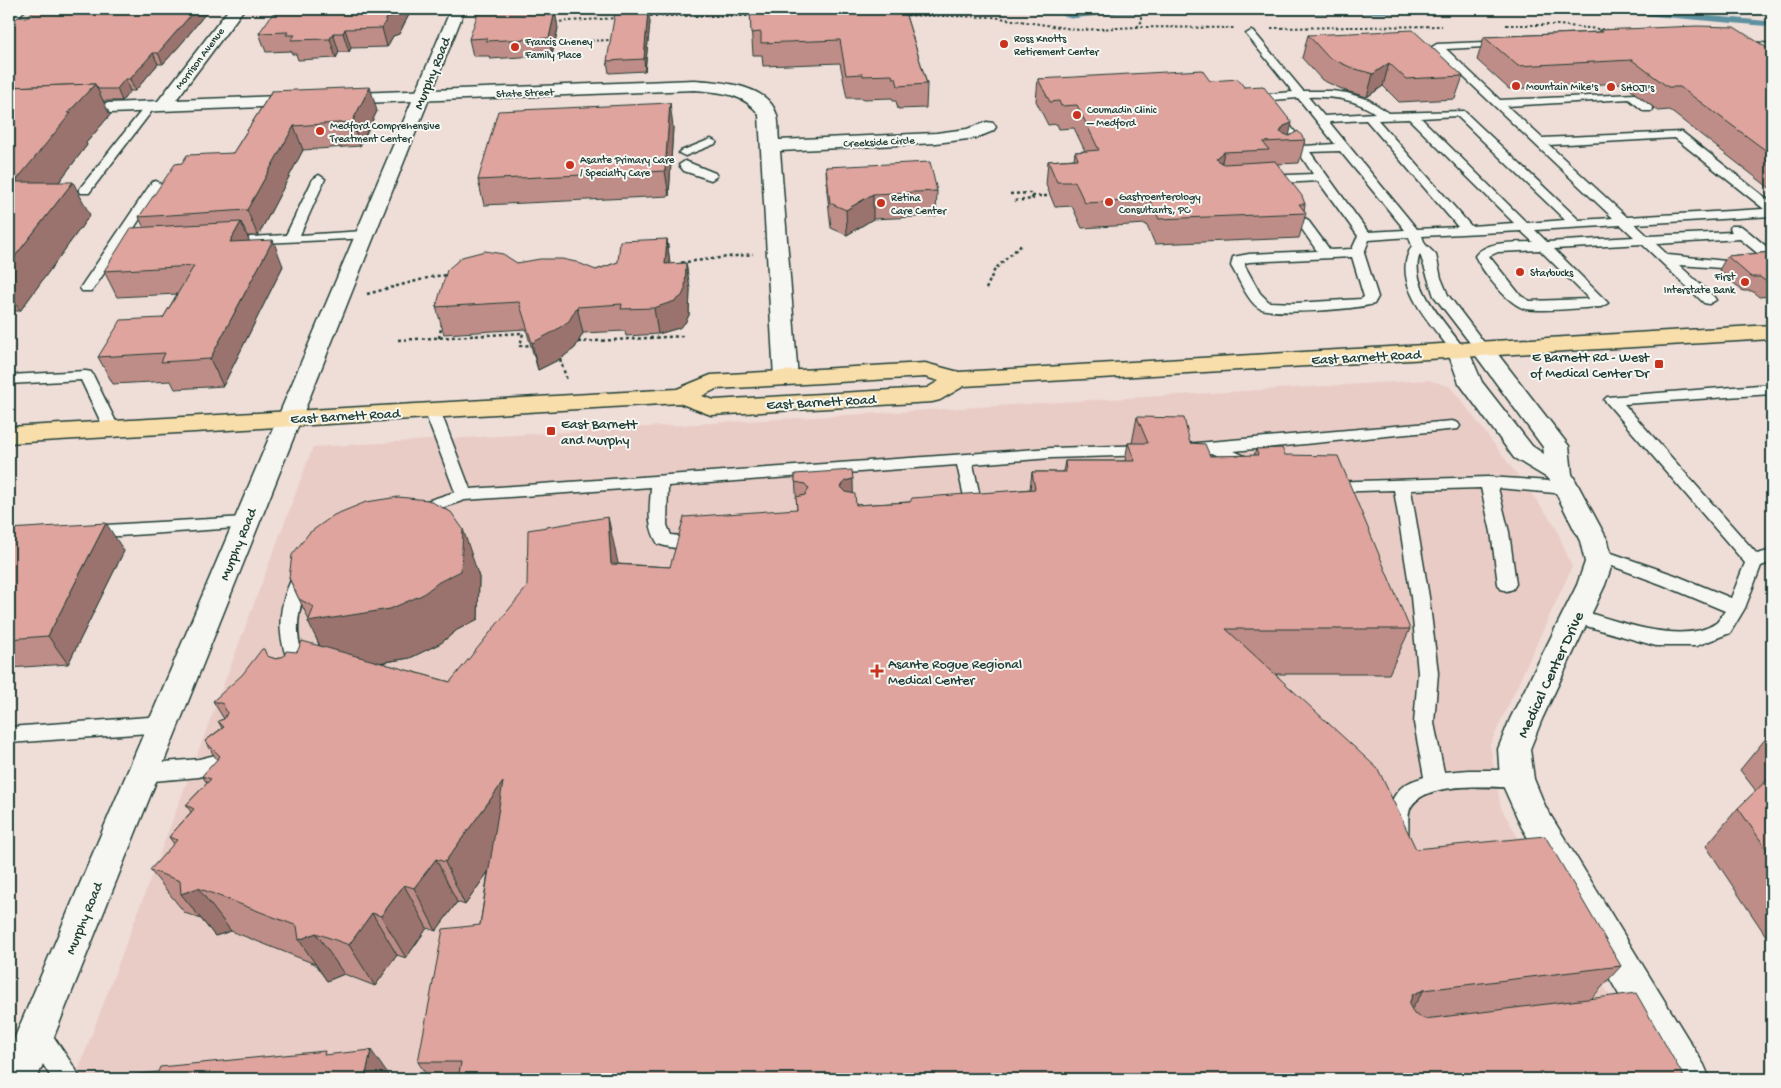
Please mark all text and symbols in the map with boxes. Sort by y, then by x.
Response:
street label: Morrison Avenue [173,26,228,92]
street label: Murphy Road [411,34,456,113]
place label: Ross Knotts Retirement Center [1014,34,1100,59]
place label: Francis Cheney Family Place [524,37,593,62]
marker: Ross Knotts Retirement Center [998,38,1010,50]
marker: Francis Cheney Family Place [509,41,521,53]
marker: Mountain Mike's [1510,80,1522,92]
marker: SHOJI's [1605,81,1617,93]
place label: Mountain Mike's [1526,82,1599,94]
place label: SHOJI's [1621,83,1655,95]
street label: State Street [496,87,556,101]
place label: Coumadin Clinic – Medford [1086,105,1158,130]
marker: Coumadin Clinic – Medford [1071,109,1083,121]
place label: Medford Comprehensive Treatment Center [329,120,440,146]
marker: Medford Comprehensive Treatment Center [314,125,326,137]
street label: Creekside Circle [843,135,915,151]
place label: Asante Primary Care / Specialty Care [580,155,675,180]
marker: Asante Primary Care / Specialty Care [564,159,576,171]
place label: Gastroenterology Consultants, PC [1119,192,1201,217]
place label: Retina Care Center [891,193,947,218]
marker: Gastroenterology Consultants, PC [1103,196,1115,208]
marker: Retina Care Center [875,197,887,209]
marker: Starbucks [1514,266,1526,278]
place label: Starbucks [1530,268,1574,280]
place label: First Interstate Bank [1664,272,1737,297]
marker: First Interstate Bank [1739,276,1751,288]
street label: East Barnett Road [1311,347,1423,370]
place label: E Barnett Rd - West of Medical Center Dr [1530,350,1650,383]
marker: E Barnett Rd - West of Medical Center Dr [1653,358,1665,370]
street label: East Barnett Road [766,392,878,415]
street label: East Barnett Road [290,406,402,429]
place label: East Barnett and Murphy [561,417,638,450]
marker: East Barnett and Murphy [545,425,557,437]
street label: Murphy Road [217,505,262,584]
street label: Medical Center Drive [1515,608,1590,742]
place label: Asante Rogue Regional Medical Center [888,657,1022,690]
marker: Asante Rogue Regional Medical Center [870,664,884,678]
street label: Murphy Road [63,879,108,958]

